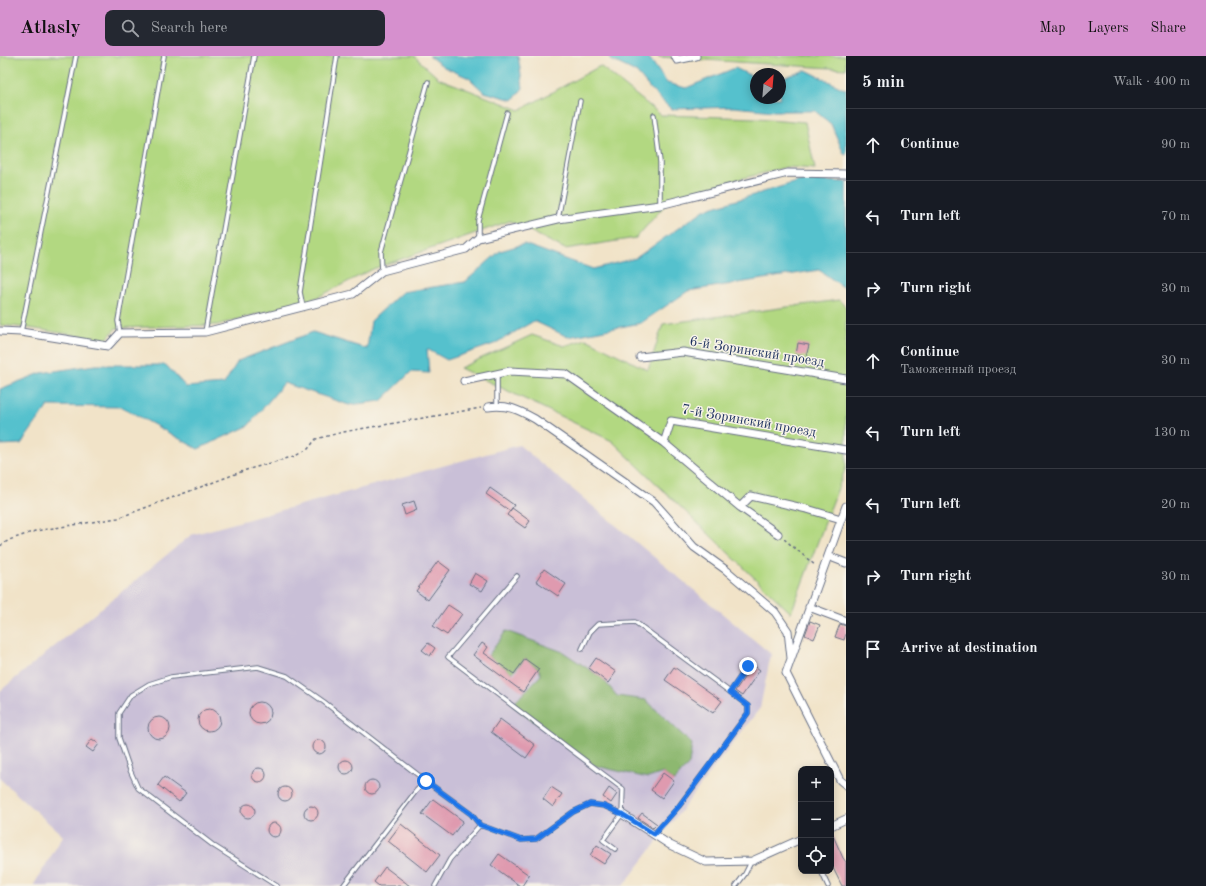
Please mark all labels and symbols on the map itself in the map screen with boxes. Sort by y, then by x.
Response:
north arrow [750,68,786,104]
street label: 6-й Зоринский проезд [688,334,825,370]
street label: 7-й Зоринский проезд [681,402,817,440]
route end [739,657,757,675]
route start [417,772,435,790]

